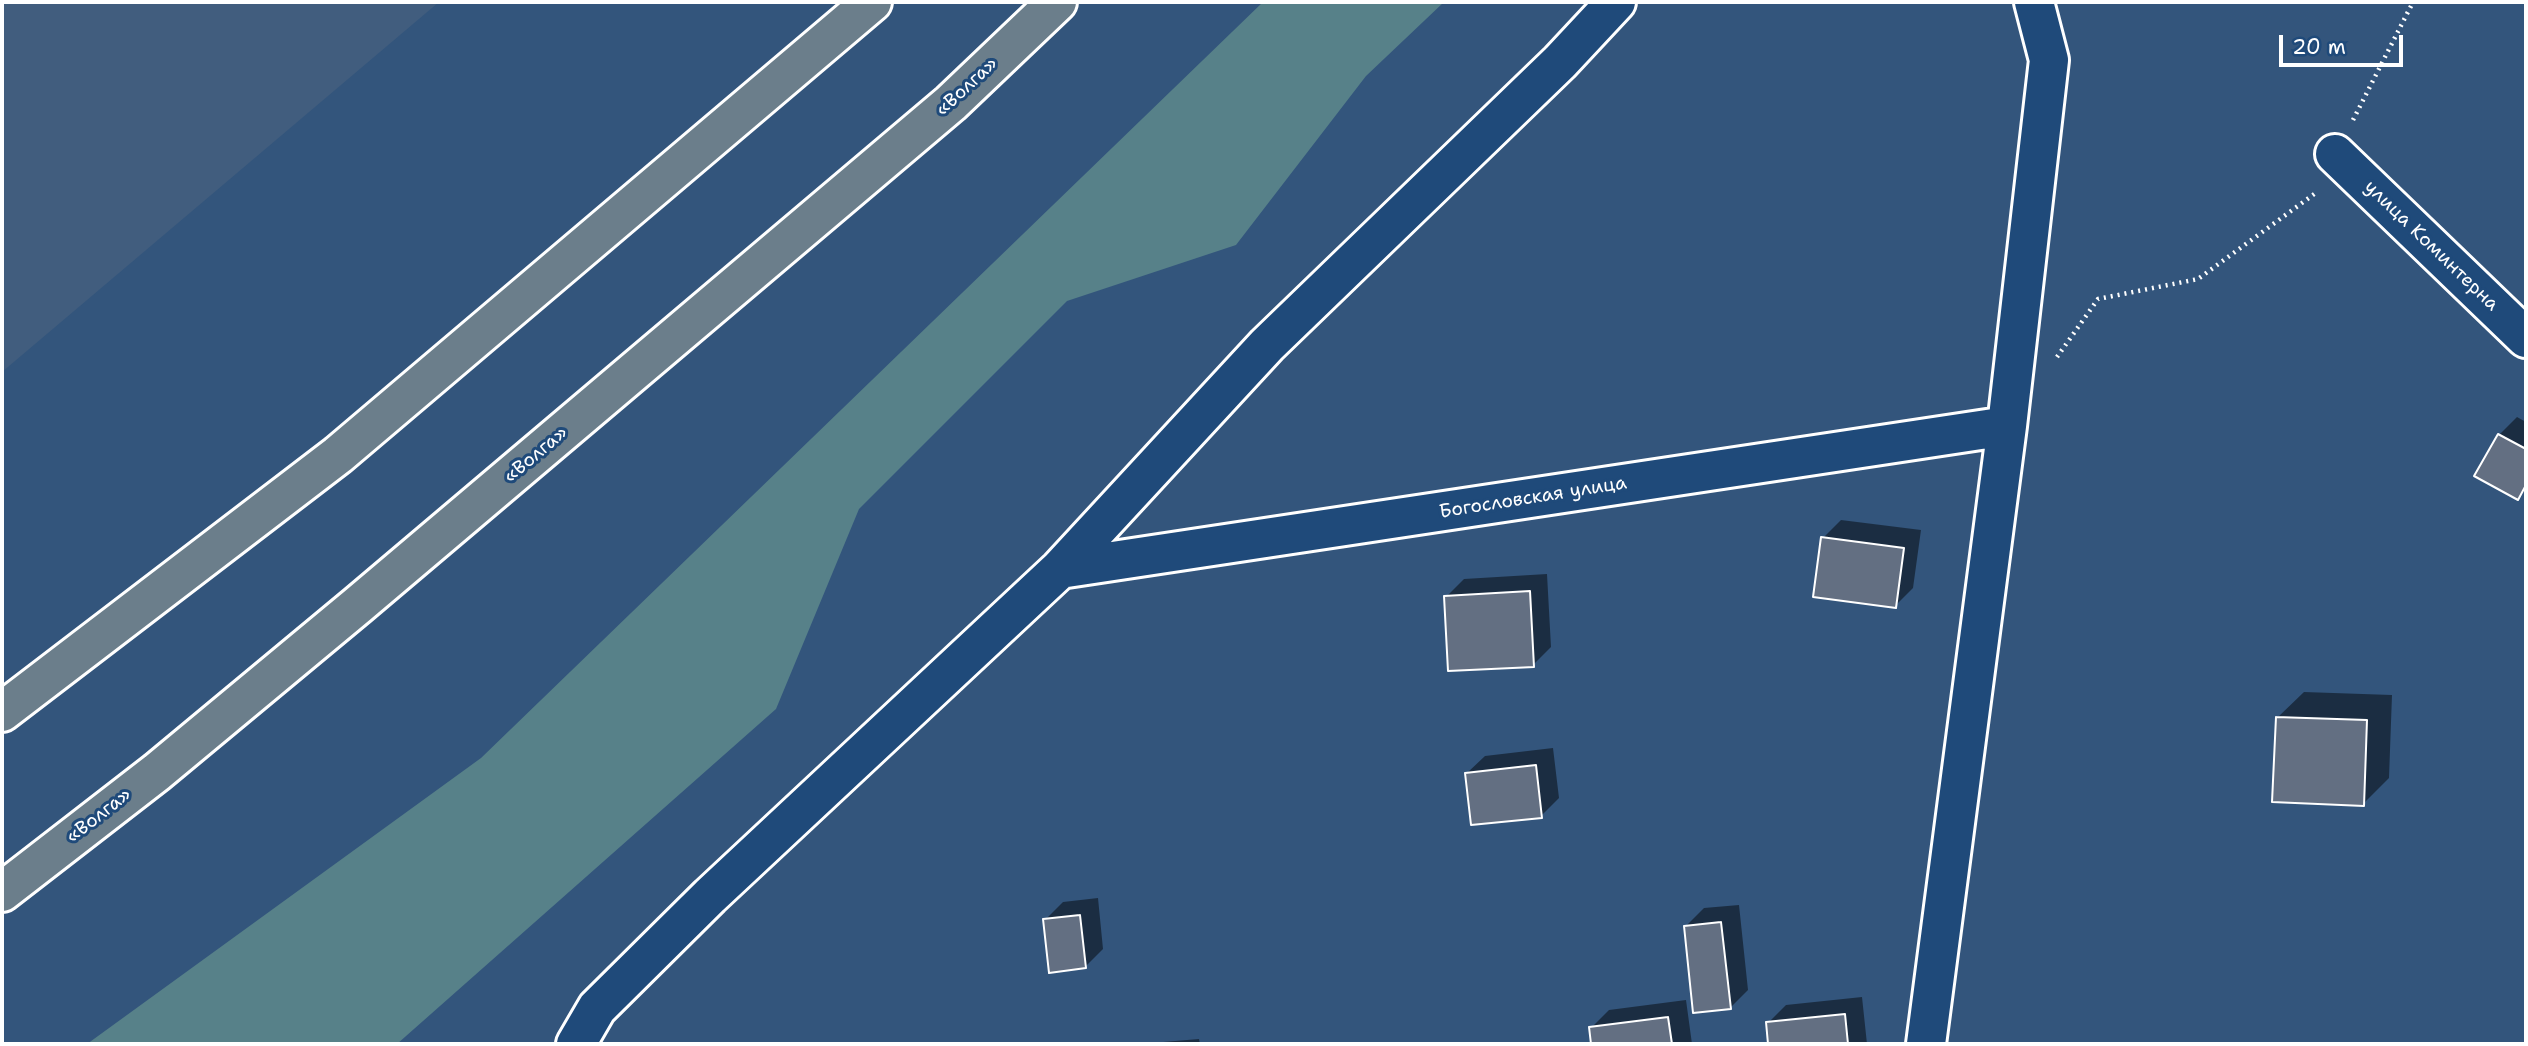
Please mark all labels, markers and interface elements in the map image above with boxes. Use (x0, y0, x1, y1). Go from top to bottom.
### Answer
scale bar (2283, 21, 2407, 65)
text: 20 m (2292, 33, 2346, 61)
street label: «Волга» (931, 53, 1003, 121)
street label: улица Коминтерна (2359, 176, 2503, 316)
street label: «Волга» (500, 422, 572, 488)
street label: Богословская улица (1438, 472, 1628, 524)
street label: «Волга» (62, 784, 136, 848)

